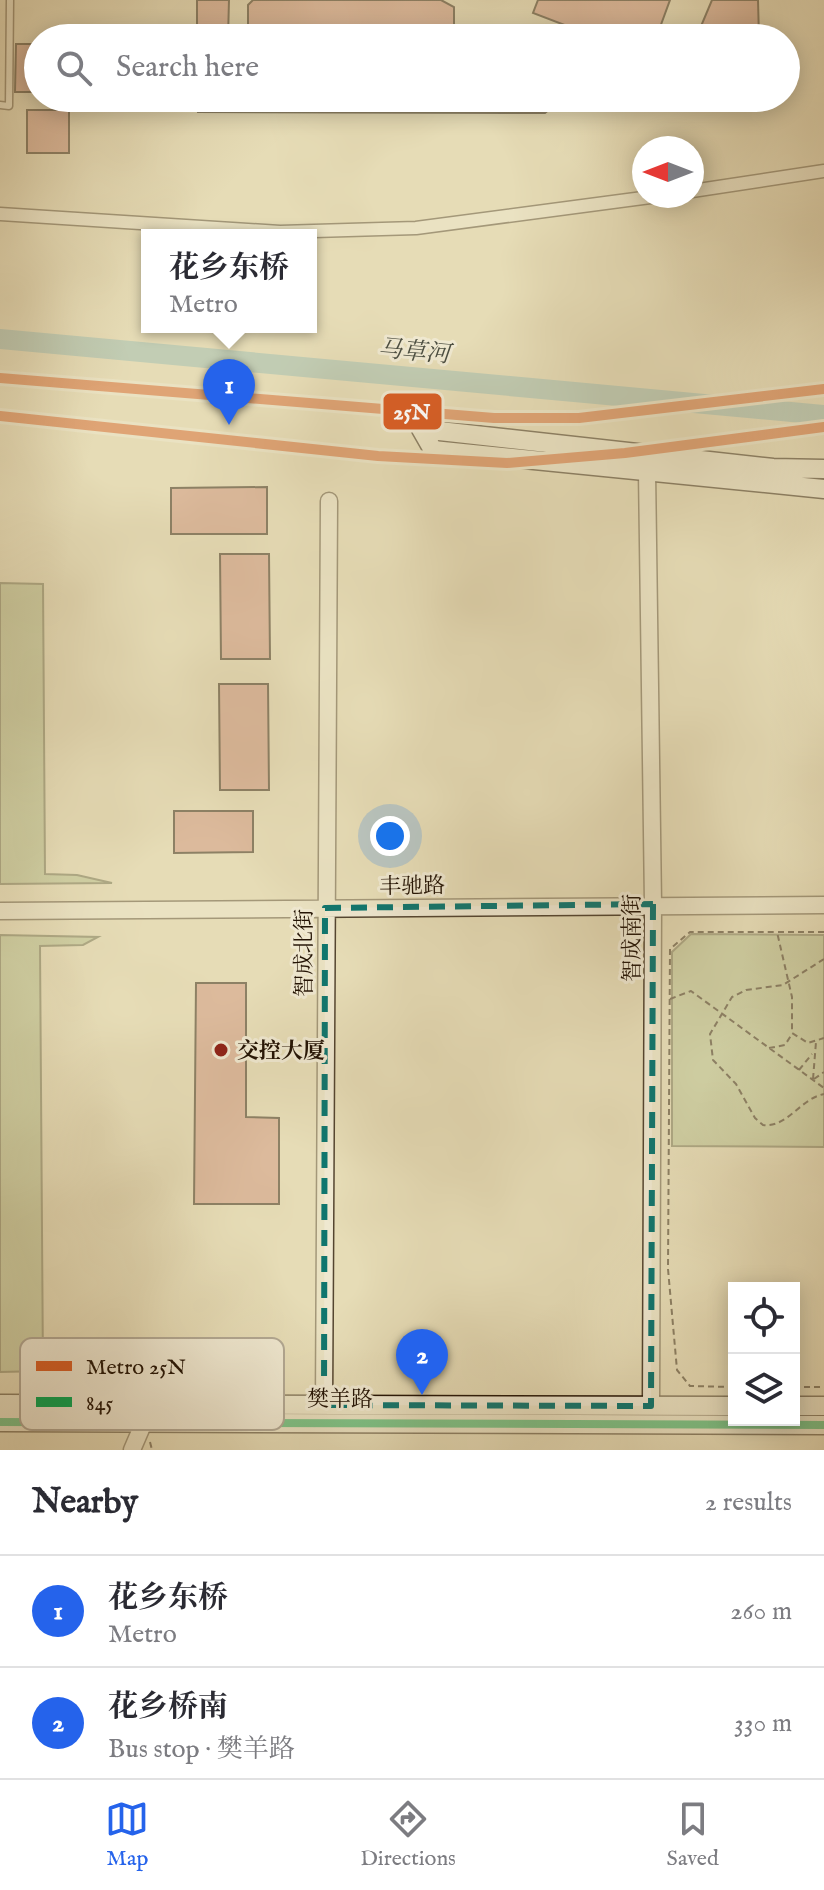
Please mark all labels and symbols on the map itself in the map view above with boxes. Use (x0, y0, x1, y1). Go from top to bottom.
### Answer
north arrow (632, 136, 704, 208)
water label: 马草河 (377, 334, 455, 371)
pin: 1 (203, 359, 255, 425)
line badge: 25N (382, 392, 443, 431)
text: 25N (393, 399, 431, 427)
your location (370, 816, 410, 856)
street label: 丰驰路 (379, 872, 445, 902)
street label: 智成南街 (619, 894, 647, 982)
street label: 智成北街 (291, 909, 319, 997)
place label: 交控大厦 (237, 1038, 325, 1066)
marker: 交控大厦 (212, 1041, 230, 1059)
pin: 2 (396, 1329, 448, 1395)
legend (20, 1338, 284, 1430)
text: Metro 25N (86, 1354, 186, 1382)
street label: 樊羊路 (307, 1386, 373, 1414)
text: 845 (86, 1390, 113, 1418)

